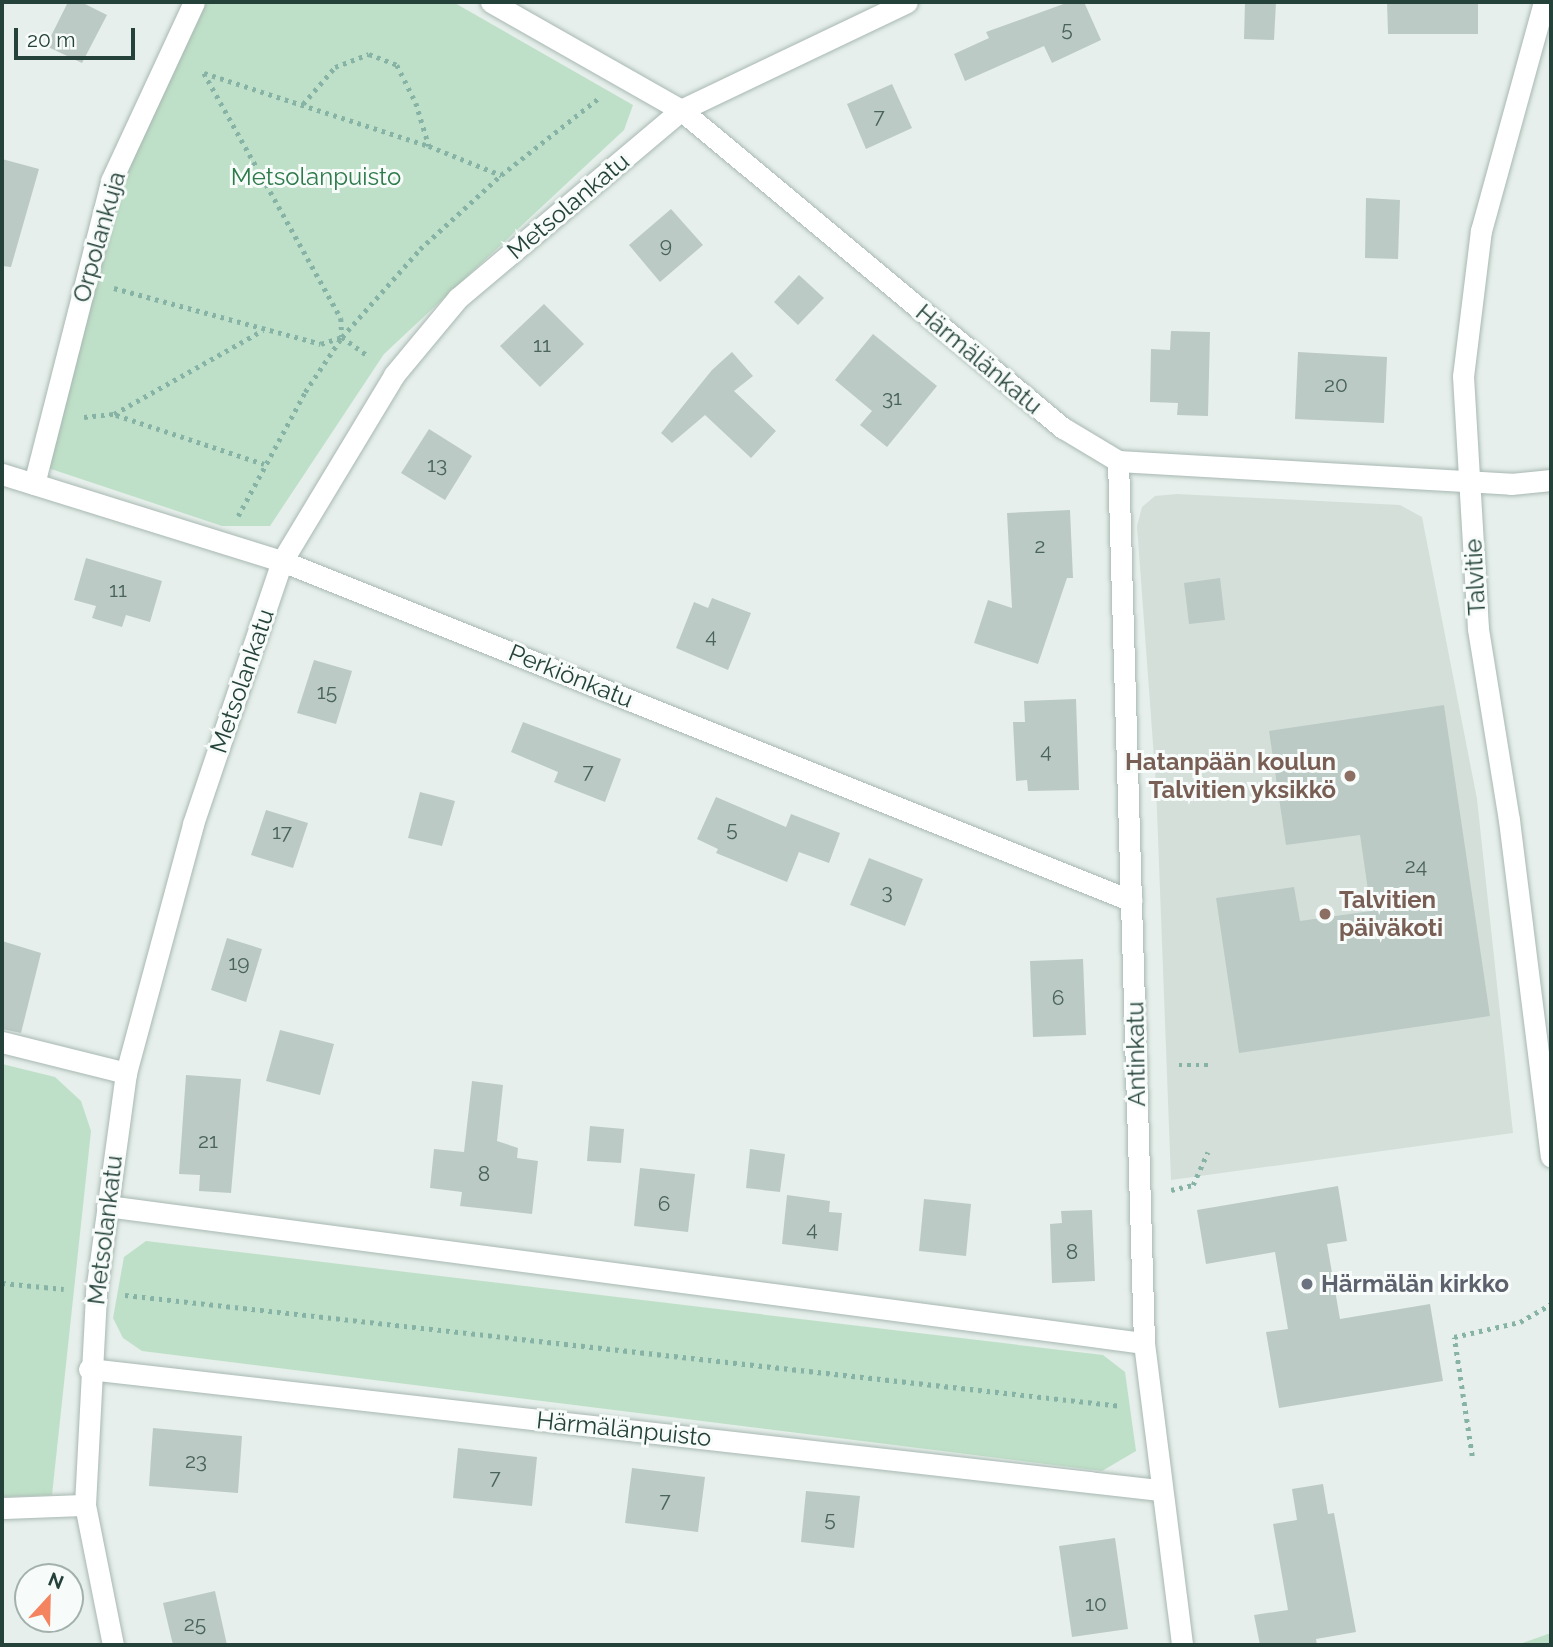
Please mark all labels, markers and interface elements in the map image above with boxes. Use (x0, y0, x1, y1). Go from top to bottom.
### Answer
scale bar (18, 14, 138, 58)
house number: 5 (1061, 16, 1073, 42)
text: 20 m (27, 27, 75, 52)
house number: 7 (873, 103, 885, 129)
street label: Metsolankatu (501, 147, 635, 265)
park label: Metsolanpuisto (231, 163, 401, 191)
street label: Orpolankuja (67, 168, 131, 306)
house number: 9 (660, 232, 672, 258)
street label: Härmälänkatu (910, 298, 1048, 420)
house number: 11 (533, 332, 551, 358)
house number: 20 (1324, 372, 1348, 398)
house number: 31 (882, 385, 902, 411)
house number: 13 (427, 452, 447, 478)
house number: 2 (1035, 533, 1045, 559)
street label: Talvitie (1459, 538, 1491, 616)
house number: 11 (109, 577, 127, 603)
street label: Metsolankatu (204, 605, 280, 757)
house number: 4 (705, 623, 717, 649)
street label: Perkiönkatu (505, 638, 637, 714)
house number: 15 (317, 679, 337, 705)
house number: 4 (1040, 738, 1052, 764)
place label: Hatanpään koulun Talvitien yksikkö (1125, 748, 1336, 804)
house number: 7 (582, 758, 594, 784)
marker: Hatanpään koulun Talvitien yksikkö (1342, 768, 1358, 784)
house number: 5 (726, 816, 738, 842)
house number: 17 (272, 819, 292, 845)
house number: 24 (1405, 853, 1427, 879)
house number: 3 (881, 879, 893, 905)
place label: Talvitien päiväkoti (1339, 886, 1443, 942)
marker: Talvitien päiväkoti (1317, 906, 1333, 922)
house number: 19 (228, 950, 250, 976)
house number: 6 (1052, 985, 1064, 1011)
street label: Antinkatu (1121, 1001, 1151, 1107)
house number: 21 (198, 1128, 218, 1154)
street label: Metsolankatu (82, 1154, 128, 1306)
house number: 8 (478, 1161, 490, 1187)
house number: 6 (658, 1191, 670, 1217)
house number: 4 (806, 1216, 818, 1242)
house number: 8 (1066, 1239, 1078, 1265)
place label: Härmälän kirkko (1321, 1270, 1509, 1298)
marker: Härmälän kirkko (1299, 1276, 1315, 1292)
street label: Härmälänpuisto (535, 1405, 713, 1453)
house number: 23 (185, 1448, 207, 1474)
house number: 7 (489, 1464, 501, 1490)
house number: 7 (659, 1487, 671, 1513)
house number: 5 (824, 1506, 836, 1532)
north arrow (14, 1563, 84, 1633)
text: N (45, 1567, 67, 1593)
house number: 10 (1085, 1591, 1107, 1617)
house number: 25 (184, 1611, 206, 1637)

